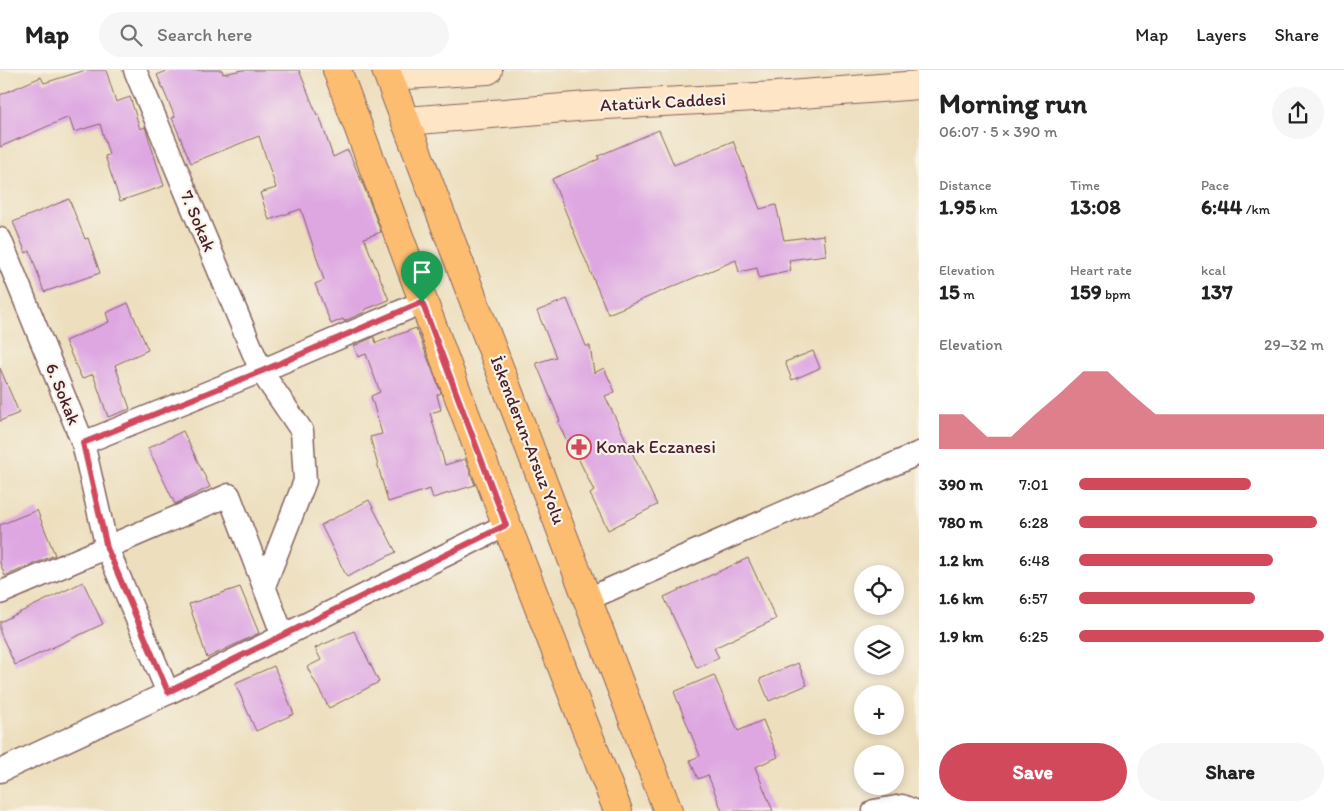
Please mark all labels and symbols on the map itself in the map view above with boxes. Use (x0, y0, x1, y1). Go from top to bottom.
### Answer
street label: Atatürk Caddesi (599, 88, 727, 116)
street label: 7. Sokak (175, 187, 221, 255)
pin (401, 251, 443, 302)
street label: İskenderun-Arsuz Yolu (486, 353, 570, 527)
street label: 6. Sokak (41, 360, 85, 428)
pharmacy icon: Konak Eczanesi (566, 434, 592, 460)
place label: Konak Eczanesi (596, 436, 716, 458)

